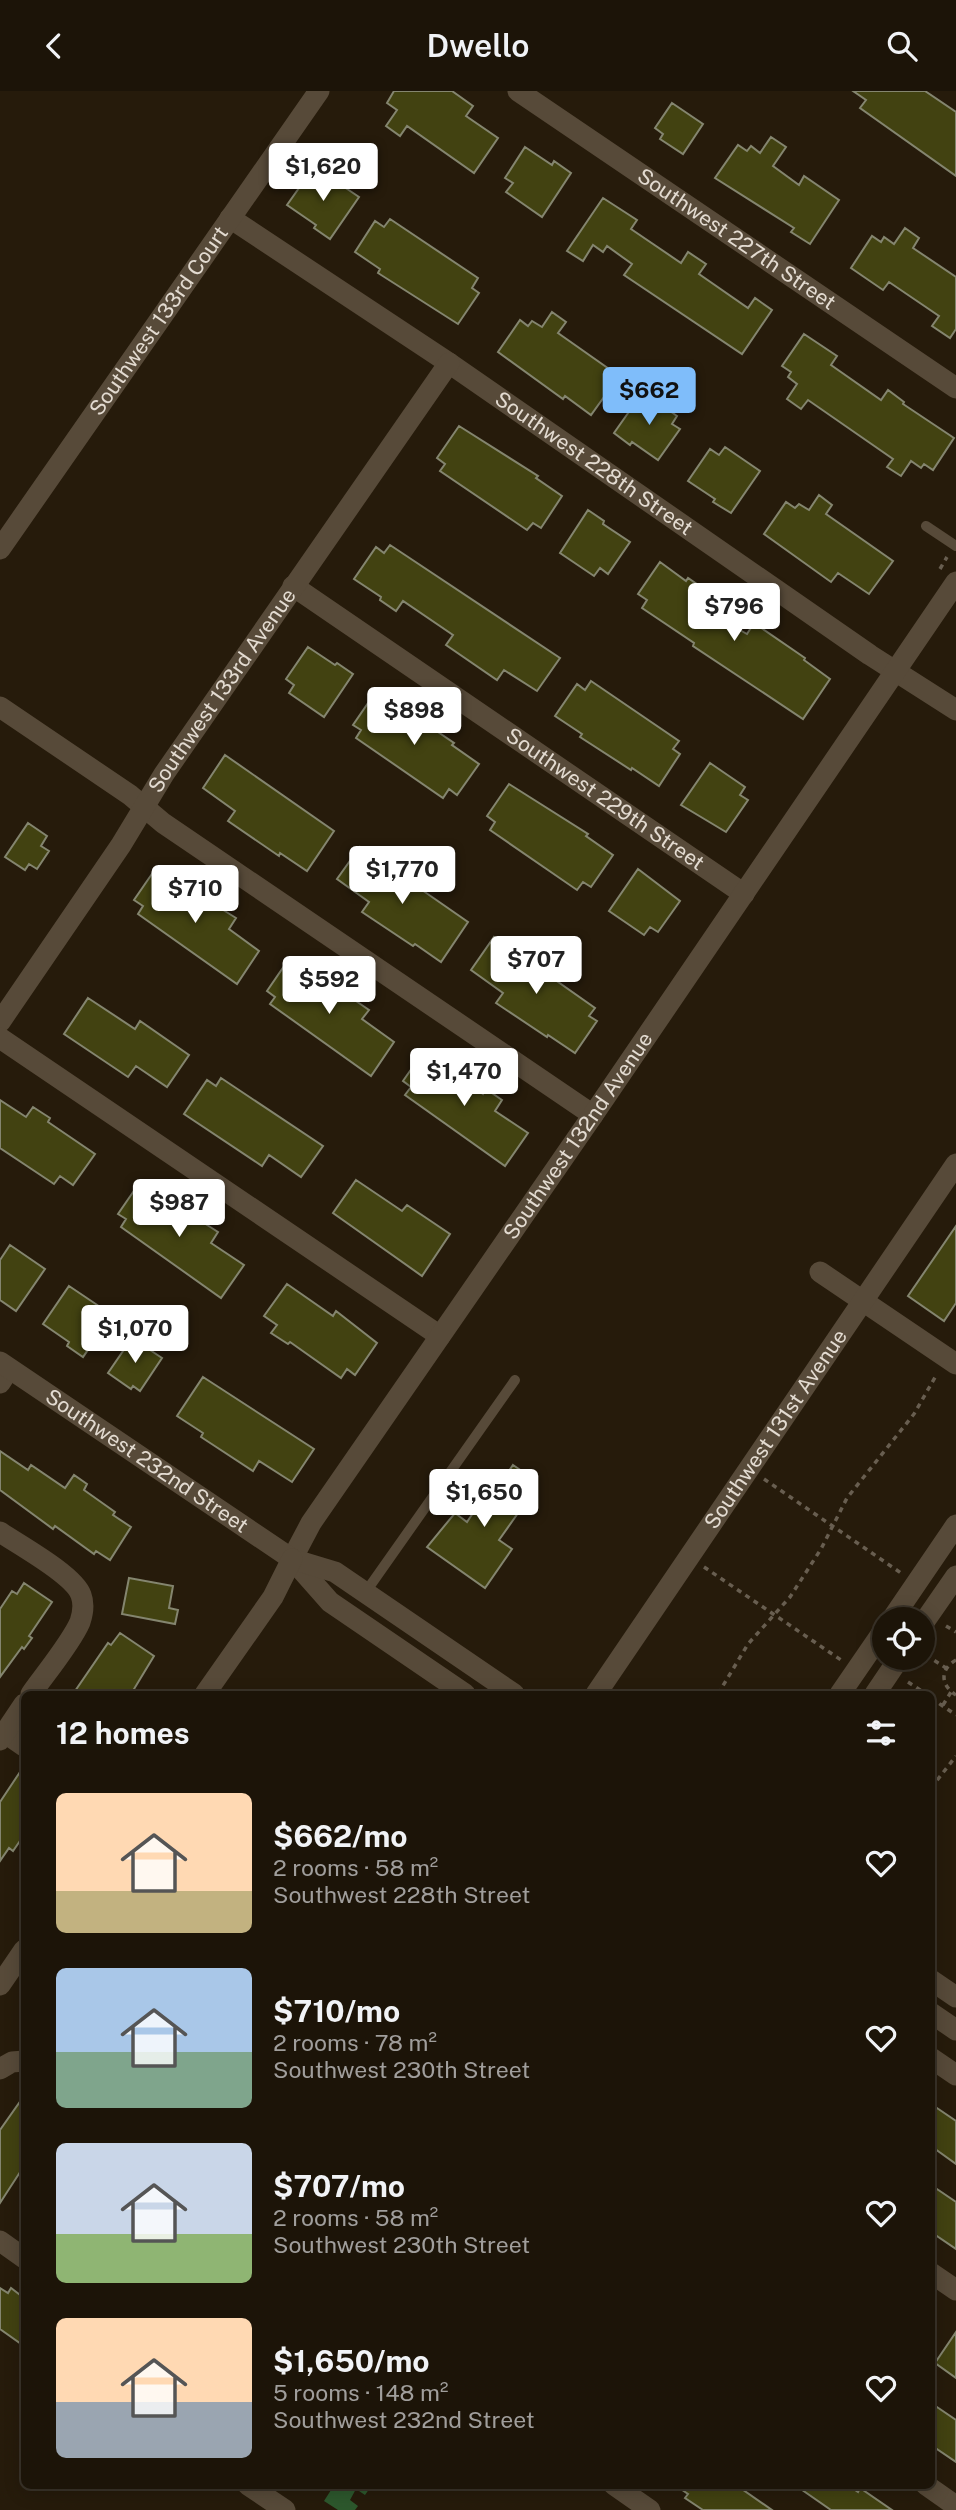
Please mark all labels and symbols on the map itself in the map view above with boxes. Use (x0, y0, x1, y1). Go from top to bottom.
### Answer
pin: $1,620 (266, 143, 380, 203)
street label: Southwest 227th Street (633, 163, 841, 315)
street label: Southwest 133rd Court (84, 221, 233, 420)
pin: $662 (608, 367, 690, 427)
street label: Southwest 228th Street (490, 386, 698, 540)
street label: Southwest 133rd Avenue (143, 583, 301, 797)
pin: $796 (693, 583, 775, 643)
pin: $898 (373, 687, 455, 747)
street label: Southwest 229th Street (501, 722, 709, 875)
pin: $1,770 (345, 847, 459, 906)
pin: $710 (154, 865, 236, 925)
pin: $707 (495, 937, 577, 996)
pin: $592 (288, 957, 370, 1016)
street label: Southwest 132nd Avenue (498, 1027, 658, 1244)
pin: $1,470 (407, 1049, 521, 1108)
pin: $987 (138, 1179, 220, 1239)
pin: $1,070 (78, 1305, 192, 1365)
street label: Southwest 131st Avenue (699, 1324, 852, 1534)
street label: Southwest 232nd Street (41, 1383, 253, 1538)
pin: $1,650 (427, 1469, 541, 1529)

